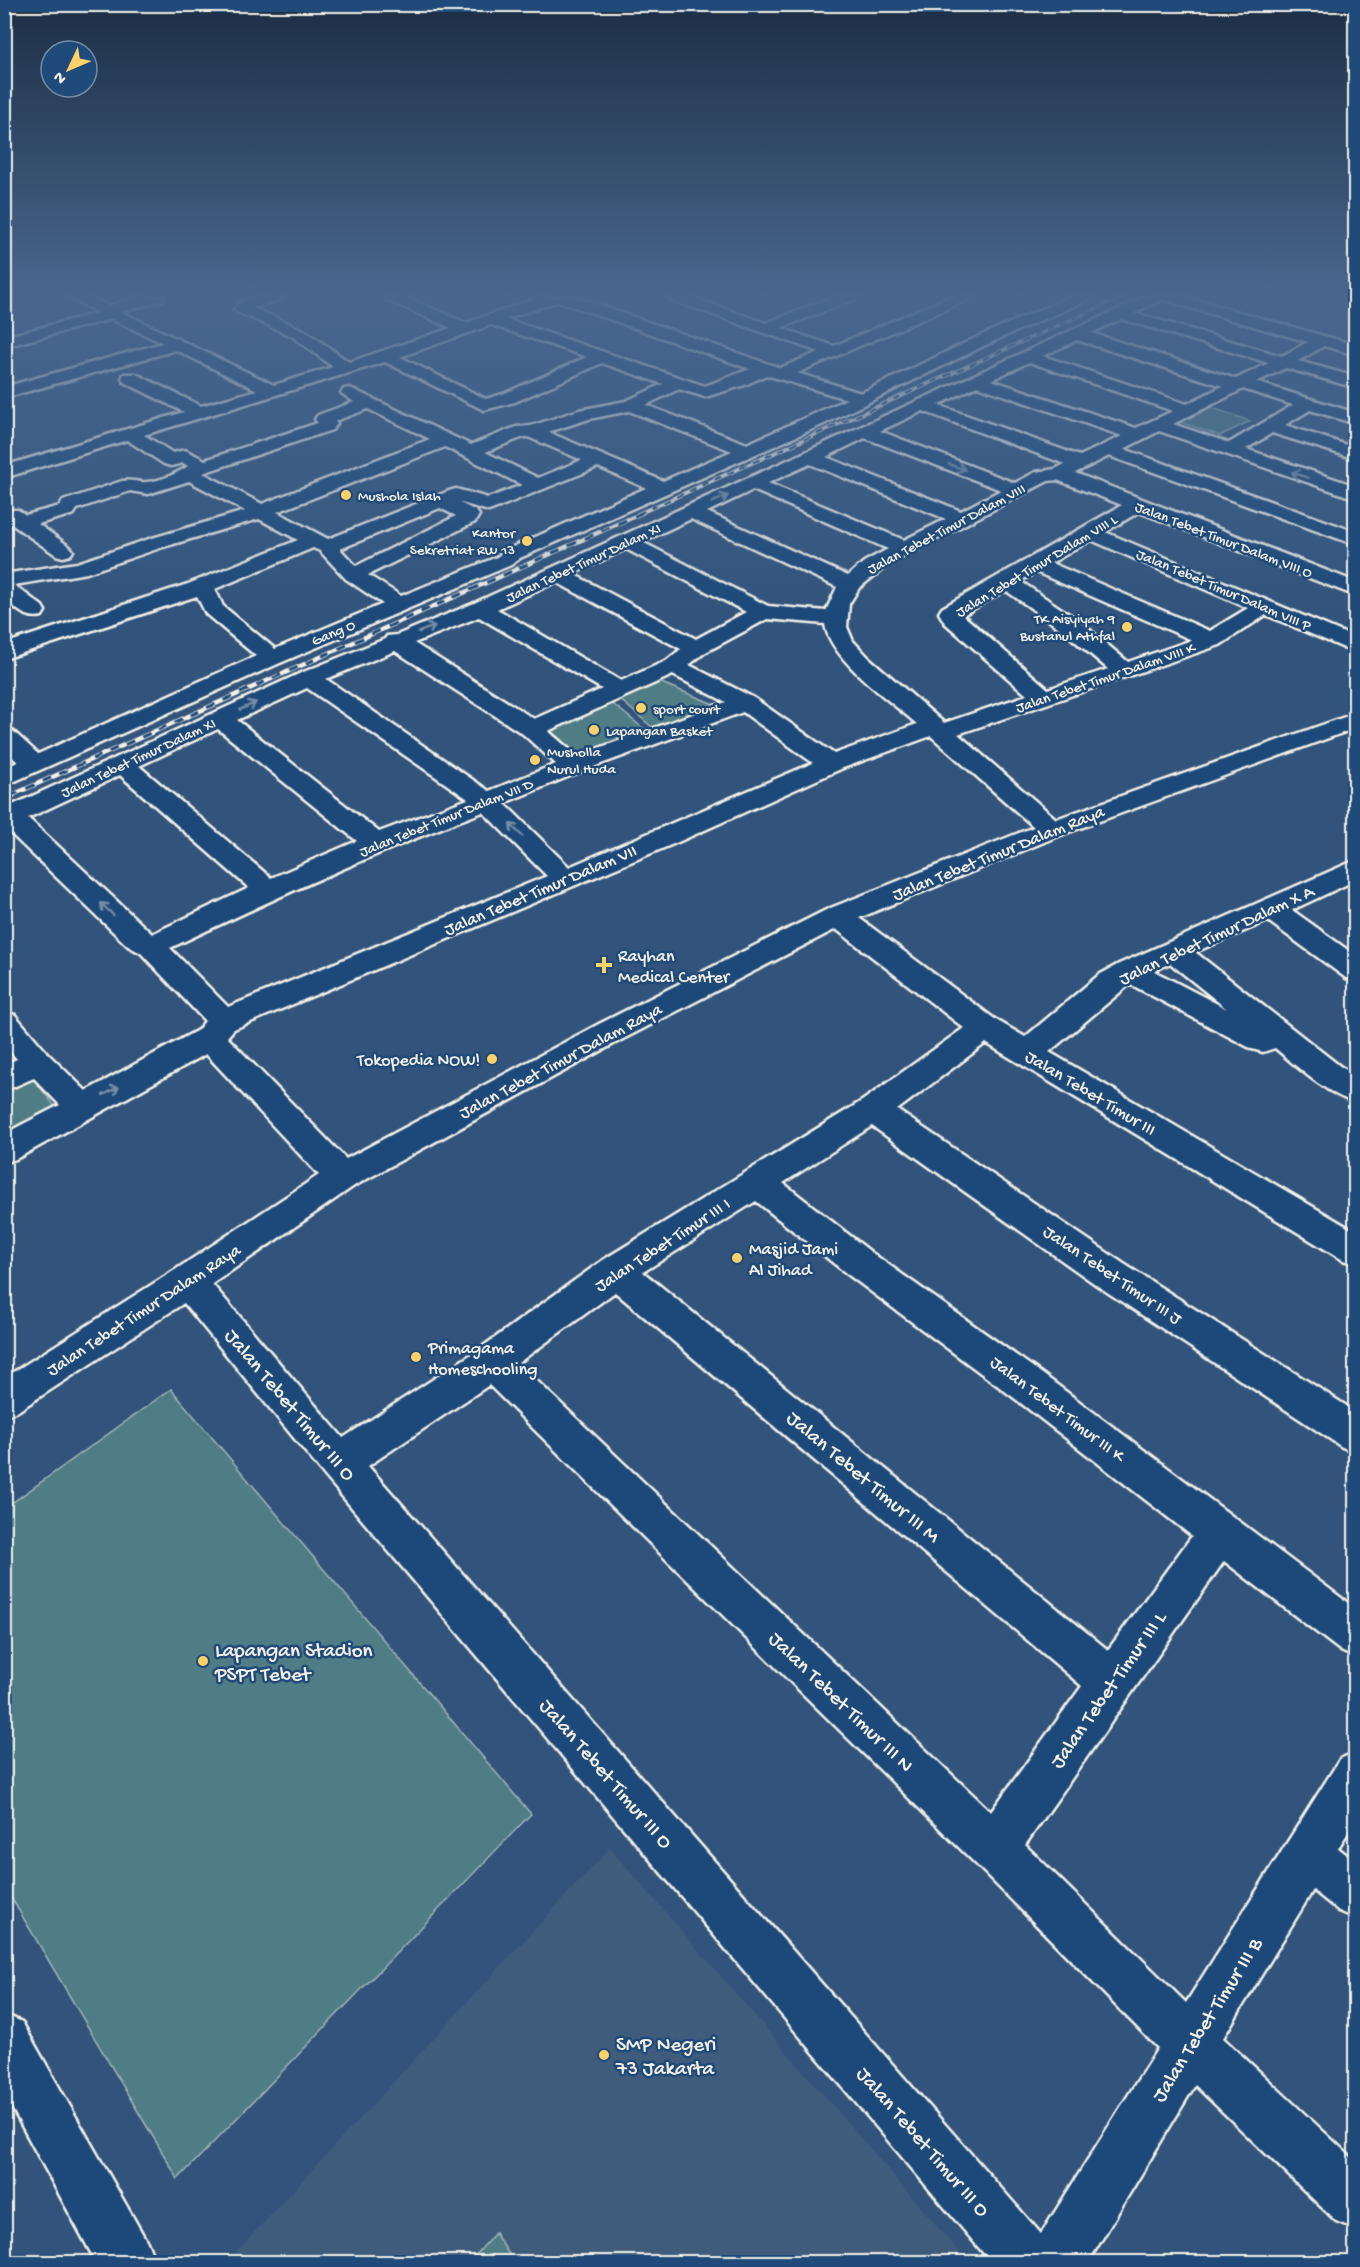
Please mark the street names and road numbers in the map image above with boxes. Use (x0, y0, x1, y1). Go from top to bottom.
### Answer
street label: Jalan Tebet Timur Dalam VIII (865, 480, 1029, 579)
street label: Jalan Tebet Timur Dalam VIII O (1132, 499, 1315, 583)
street label: Jalan Tebet Timur Dalam VIII L (953, 511, 1121, 622)
street label: Jalan Tebet Timur Dalam XI (504, 520, 664, 608)
street label: Jalan Tebet Timur Dalam VIII P (1133, 546, 1314, 636)
street label: Gang O (309, 617, 358, 651)
street label: Jalan Tebet Timur Dalam VIII K (1014, 639, 1199, 718)
street label: Jalan Tebet Timur Dalam XI (59, 715, 219, 803)
street label: Jalan Tebet Timur Dalam VII D (357, 776, 536, 862)
street label: Jalan Tebet Timur Dalam Raya (890, 802, 1109, 906)
street label: Jalan Tebet Timur Dalam VII (442, 841, 640, 941)
street label: Jalan Tebet Timur Dalam X A (1116, 881, 1319, 991)
street label: Jalan Tebet Timur Dalam Raya (456, 999, 667, 1125)
street label: Jalan Tebet Timur III (1021, 1047, 1159, 1141)
street label: Jalan Tebet Timur III I (592, 1194, 735, 1298)
street label: Jalan Tebet Timur III J (1038, 1222, 1186, 1331)
street label: Jalan Tebet Timur Dalam Raya (44, 1240, 246, 1382)
street label: Jalan Tebet Timur III O (217, 1325, 359, 1488)
street label: Jalan Tebet Timur III K (985, 1353, 1129, 1469)
street label: Jalan Tebet Timur III M (780, 1407, 944, 1551)
street label: Jalan Tebet Timur III L (1046, 1607, 1174, 1774)
street label: Jalan Tebet Timur III N (762, 1628, 917, 1779)
street label: Jalan Tebet Timur III O (532, 1695, 677, 1856)
street label: Jalan Tebet Timur III B (1148, 1933, 1270, 2108)
street label: Jalan Tebet Timur III O (849, 2063, 994, 2224)

